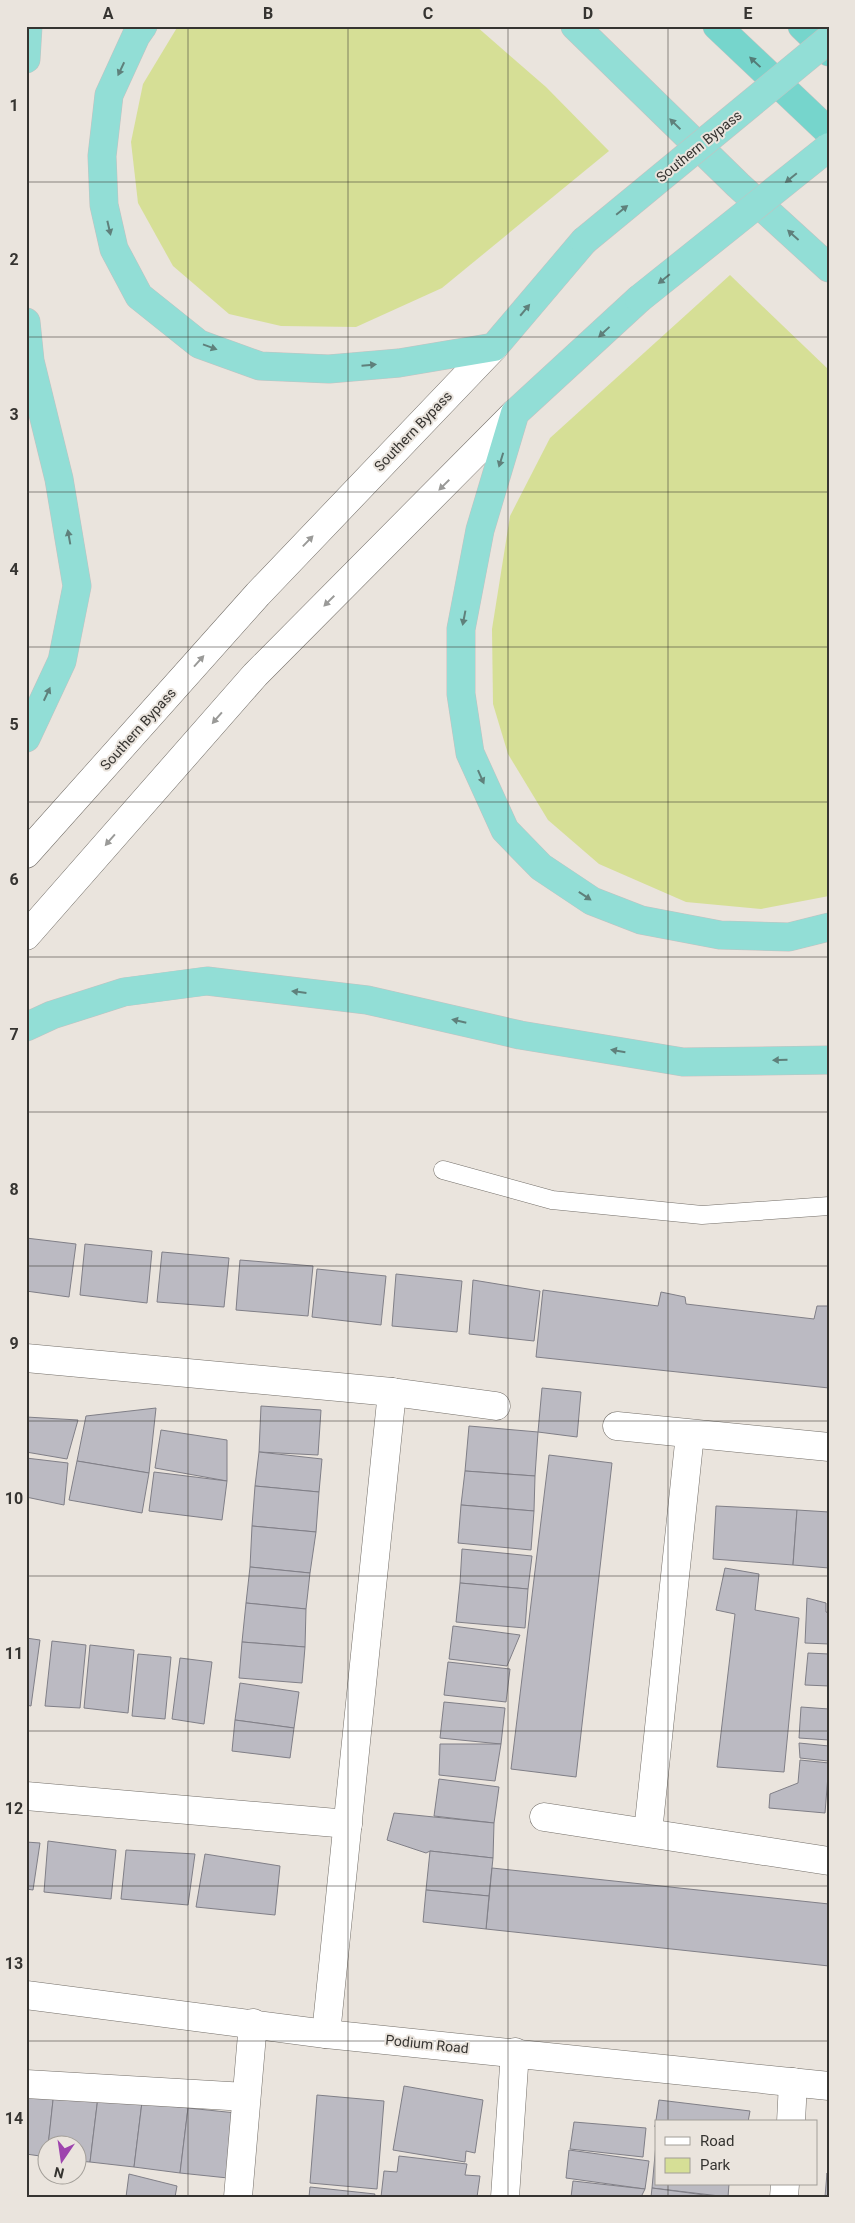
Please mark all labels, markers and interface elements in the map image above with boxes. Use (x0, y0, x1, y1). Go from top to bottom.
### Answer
text: A (103, 4, 114, 23)
text: B (263, 4, 273, 23)
text: C (423, 4, 433, 23)
text: D (583, 4, 593, 23)
text: E (744, 4, 753, 23)
one-way arrow (749, 56, 761, 68)
one-way arrow (116, 62, 125, 77)
text: 1 (9, 96, 19, 115)
street label: Southern Bypass (653, 107, 745, 185)
one-way arrow (669, 118, 681, 130)
one-way arrow (785, 172, 798, 183)
one-way arrow (615, 204, 628, 215)
one-way arrow (105, 221, 113, 236)
one-way arrow (787, 229, 799, 241)
text: 2 (9, 250, 19, 269)
one-way arrow (658, 274, 671, 285)
one-way arrow (520, 304, 531, 317)
one-way arrow (598, 326, 610, 338)
one-way arrow (203, 343, 218, 351)
one-way arrow (361, 361, 377, 369)
street label: Southern Bypass (371, 388, 455, 474)
text: 3 (9, 405, 19, 424)
one-way arrow (497, 453, 505, 468)
one-way arrow (438, 479, 450, 491)
one-way arrow (64, 529, 72, 545)
one-way arrow (302, 536, 314, 548)
text: 4 (9, 560, 19, 579)
one-way arrow (324, 594, 336, 606)
one-way arrow (459, 610, 467, 626)
one-way arrow (193, 655, 204, 668)
street label: Southern Bypass (97, 685, 179, 773)
one-way arrow (43, 687, 51, 701)
one-way arrow (212, 712, 223, 725)
text: 5 (9, 715, 19, 734)
one-way arrow (478, 770, 486, 784)
one-way arrow (104, 834, 116, 846)
text: 6 (9, 870, 19, 889)
one-way arrow (578, 891, 592, 901)
one-way arrow (291, 988, 307, 996)
one-way arrow (451, 1017, 466, 1025)
text: 7 (9, 1025, 19, 1044)
one-way arrow (610, 1047, 626, 1055)
one-way arrow (772, 1057, 788, 1065)
text: 8 (9, 1180, 19, 1199)
text: 9 (9, 1334, 19, 1353)
text: 10 (5, 1489, 23, 1508)
text: 11 (5, 1644, 23, 1663)
text: 12 (5, 1799, 23, 1818)
text: 13 (5, 1954, 23, 1973)
street label: Podium Road (385, 2032, 469, 2056)
text: 14 (5, 2109, 23, 2128)
legend (655, 2120, 818, 2186)
text: Road (700, 2132, 734, 2150)
north arrow (38, 2136, 88, 2186)
text: Park (700, 2156, 731, 2174)
text: N (52, 2164, 66, 2182)

